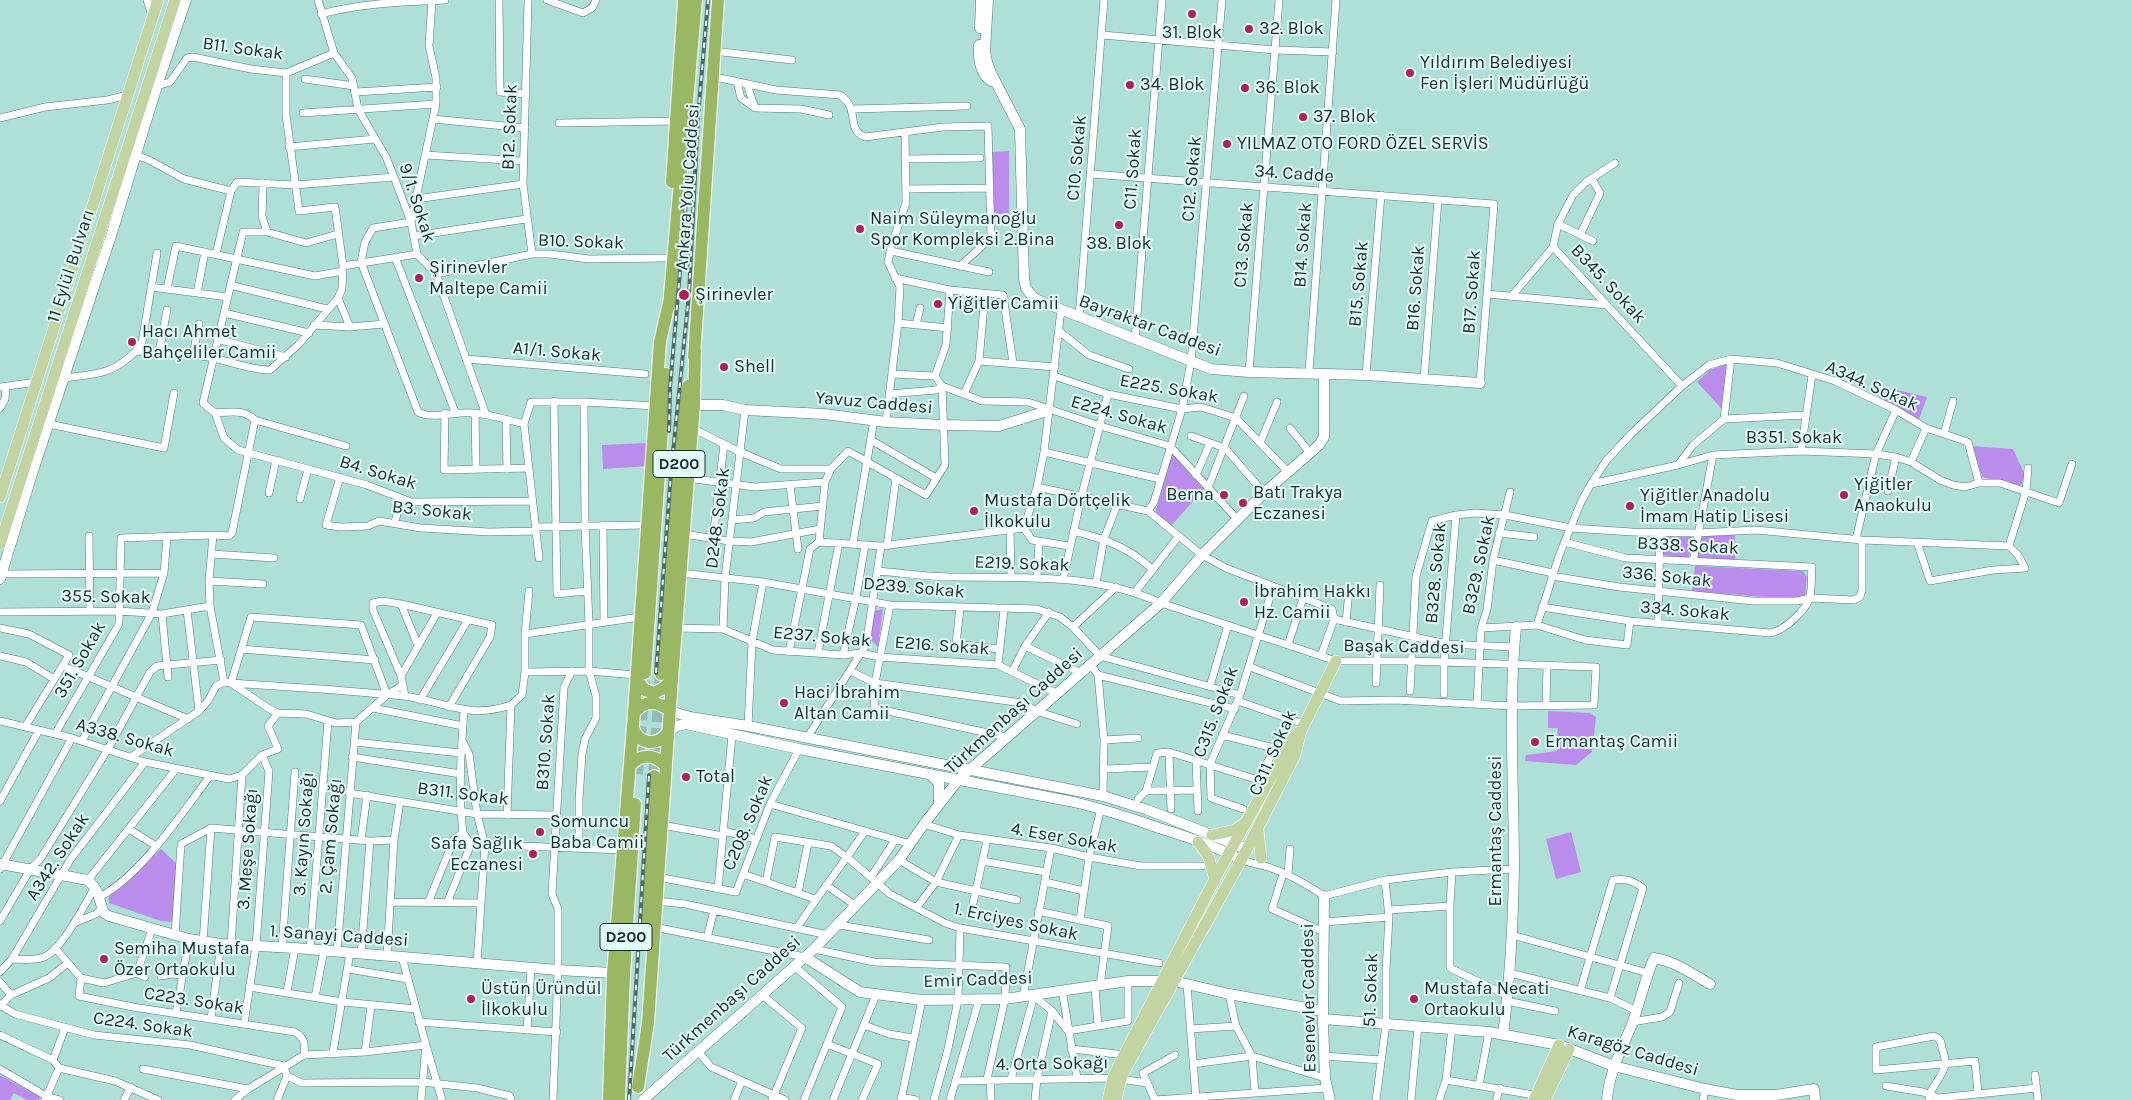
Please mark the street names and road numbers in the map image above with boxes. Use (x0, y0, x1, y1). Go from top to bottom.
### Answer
street label: B11. Sokak (201, 33, 285, 65)
street label: B12. Sokak (498, 84, 522, 170)
street label: Ankara Yolu Caddesi (671, 103, 705, 271)
street label: C10. Sokak (1062, 114, 1092, 202)
street label: C11. Sokak (1119, 128, 1147, 210)
street label: C12. Sokak (1178, 135, 1206, 223)
street label: 9/1. Sokak (394, 160, 440, 246)
street label: 34. Cadde (1254, 160, 1334, 188)
street label: C13. Sokak (1229, 201, 1259, 289)
street label: B14. Sokak (1289, 202, 1317, 288)
street label: 11 Eylül Bulvarı (43, 207, 99, 325)
street label: B10. Sokak (538, 230, 624, 254)
street label: B15. Sokak (1345, 240, 1373, 328)
street label: B345. Sokak (1566, 240, 1650, 328)
street label: B16. Sokak (1402, 244, 1430, 332)
street label: B17. Sokak (1458, 249, 1486, 335)
street label: Bayraktar Caddesi (1076, 290, 1224, 362)
street label: A1/1. Sokak (512, 337, 602, 367)
street label: A344. Sokak (1822, 356, 1922, 416)
street label: E225. Sokak (1118, 370, 1220, 408)
street label: Yavuz Caddesi (814, 387, 934, 419)
street label: E224. Sokak (1068, 391, 1170, 439)
street label: B351. Sokak (1746, 427, 1842, 449)
road number: D200 (653, 450, 705, 478)
street label: B4. Sokak (337, 451, 419, 495)
street label: D248. Sokak (701, 466, 735, 570)
street label: B3. Sokak (391, 496, 473, 526)
street label: B329. Sokak (1458, 513, 1500, 617)
street label: B328. Sokak (1421, 521, 1451, 625)
street label: B338. Sokak (1637, 533, 1739, 559)
street label: E219. Sokak (974, 552, 1070, 576)
street label: 336. Sokak (1621, 562, 1713, 592)
street label: D239. Sokak (862, 573, 966, 603)
street label: 355. Sokak (61, 585, 151, 609)
street label: 334. Sokak (1639, 596, 1731, 626)
street label: 351. Sokak (49, 618, 111, 702)
street label: E237. Sokak (772, 622, 872, 652)
street label: E216. Sokak (894, 632, 990, 660)
street label: Başak Caddesi (1343, 635, 1465, 659)
street label: Türkmenbaşı Caddesi (941, 643, 1087, 779)
street label: C315. Sokak (1189, 663, 1243, 761)
street label: B310. Sokak (532, 693, 560, 791)
street label: C311. Sokak (1244, 707, 1302, 799)
street label: A338. Sokak (73, 714, 177, 762)
street label: Ermantaş Caddesi (1485, 756, 1507, 906)
street label: 3. Kayın Sokağı (289, 771, 319, 897)
street label: C208. Sokak (718, 772, 778, 874)
street label: 2. Çam Sokağı (315, 777, 347, 895)
street label: B311. Sokak (416, 778, 510, 810)
street label: 3. Meşe Sokağı (233, 787, 263, 911)
street label: A342. Sokak (22, 809, 94, 905)
street label: 4. Eser Sokak (1009, 818, 1119, 858)
street label: 1. Erciyes Sokak (952, 898, 1080, 946)
street label: 1. Sanayi Caddesi (269, 920, 409, 952)
street label: Esenevler Caddesi (1297, 923, 1321, 1073)
road number: D200 (600, 924, 652, 950)
street label: Türkmenbaşı Caddesi (659, 931, 805, 1067)
street label: 51. Sokak (1359, 952, 1383, 1028)
street label: Emir Caddesi (923, 967, 1033, 993)
street label: C223. Sokak (142, 982, 246, 1020)
street label: C224. Sokak (92, 1007, 194, 1043)
street label: Karagöz Caddesi (1565, 1021, 1701, 1081)
street label: 4. Orta Sokağı (995, 1052, 1109, 1076)

